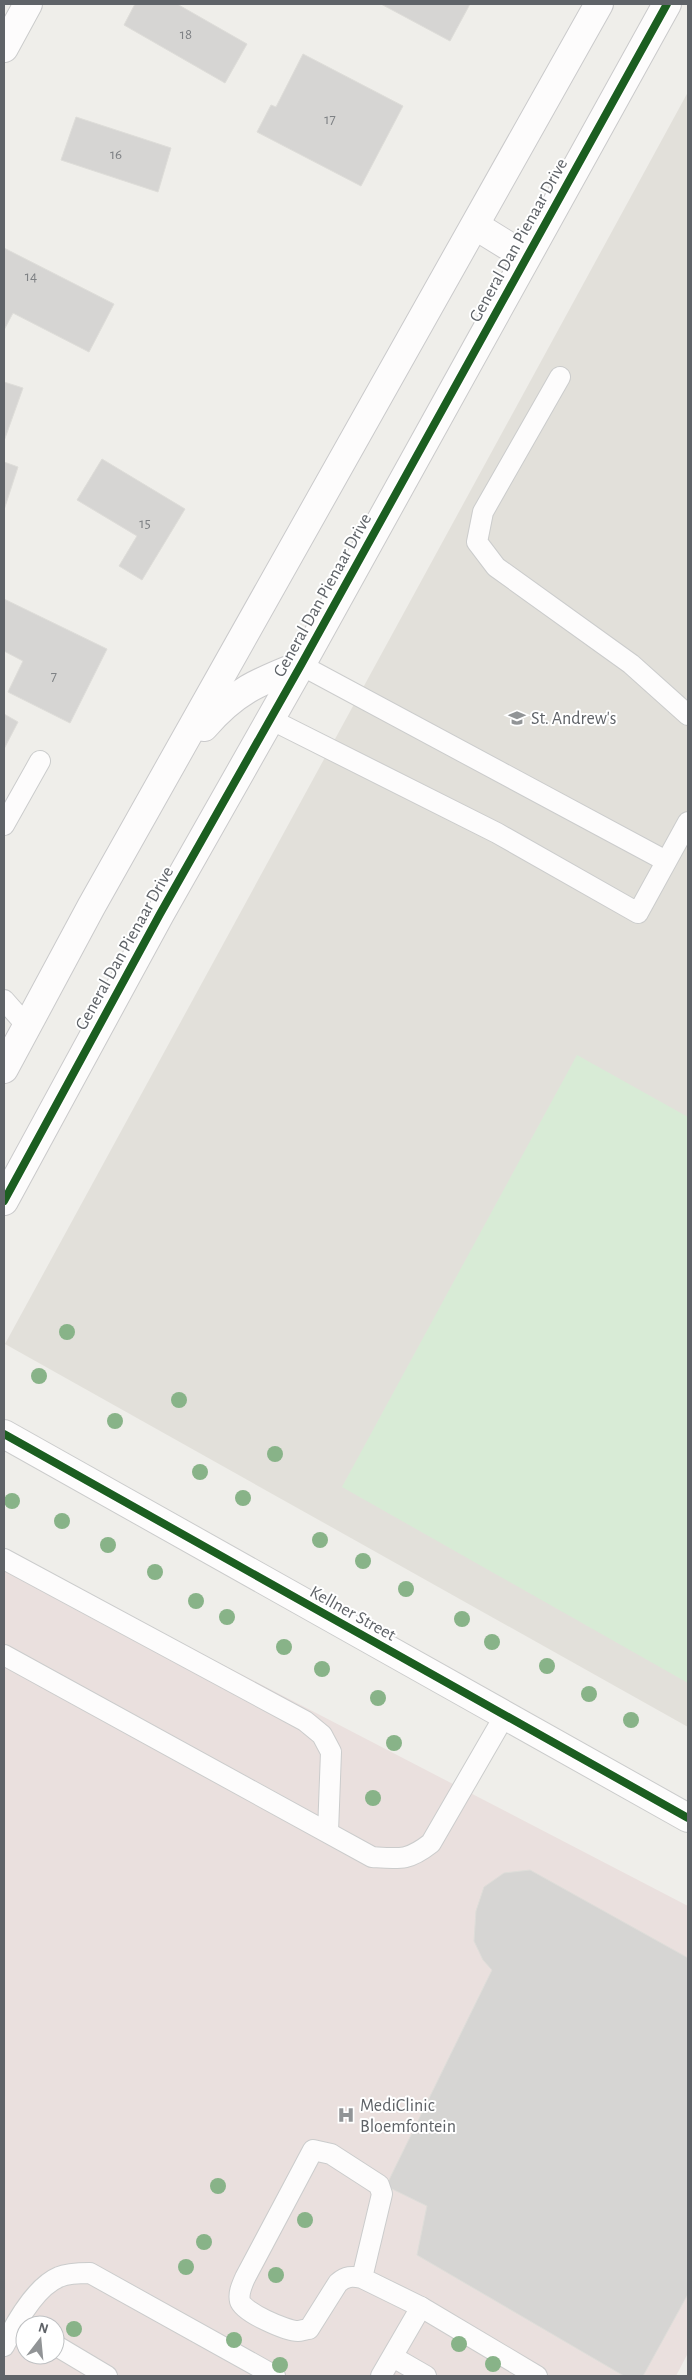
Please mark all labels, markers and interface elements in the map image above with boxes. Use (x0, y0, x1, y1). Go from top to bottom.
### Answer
house number: 18 (180, 27, 192, 42)
house number: 17 (324, 112, 336, 127)
house number: 16 (110, 147, 122, 162)
street label: General Dan Pienaar Drive (466, 156, 571, 325)
house number: 14 (25, 269, 37, 284)
street label: General Dan Pienaar Drive (270, 511, 375, 680)
house number: 15 (139, 516, 151, 531)
house number: 7 (51, 669, 57, 684)
school or university icon: St. Andrew's (507, 708, 527, 728)
place label: St. Andrew's (531, 710, 616, 728)
street label: General Dan Pienaar Drive (72, 864, 177, 1033)
street label: Kellner Street (306, 1583, 399, 1645)
place label: MediClinic Bloemfontein (360, 2097, 456, 2136)
hospital icon: MediClinic Bloemfontein (336, 2105, 356, 2125)
north arrow (15, 2315, 65, 2365)
text: N (37, 2320, 50, 2337)

